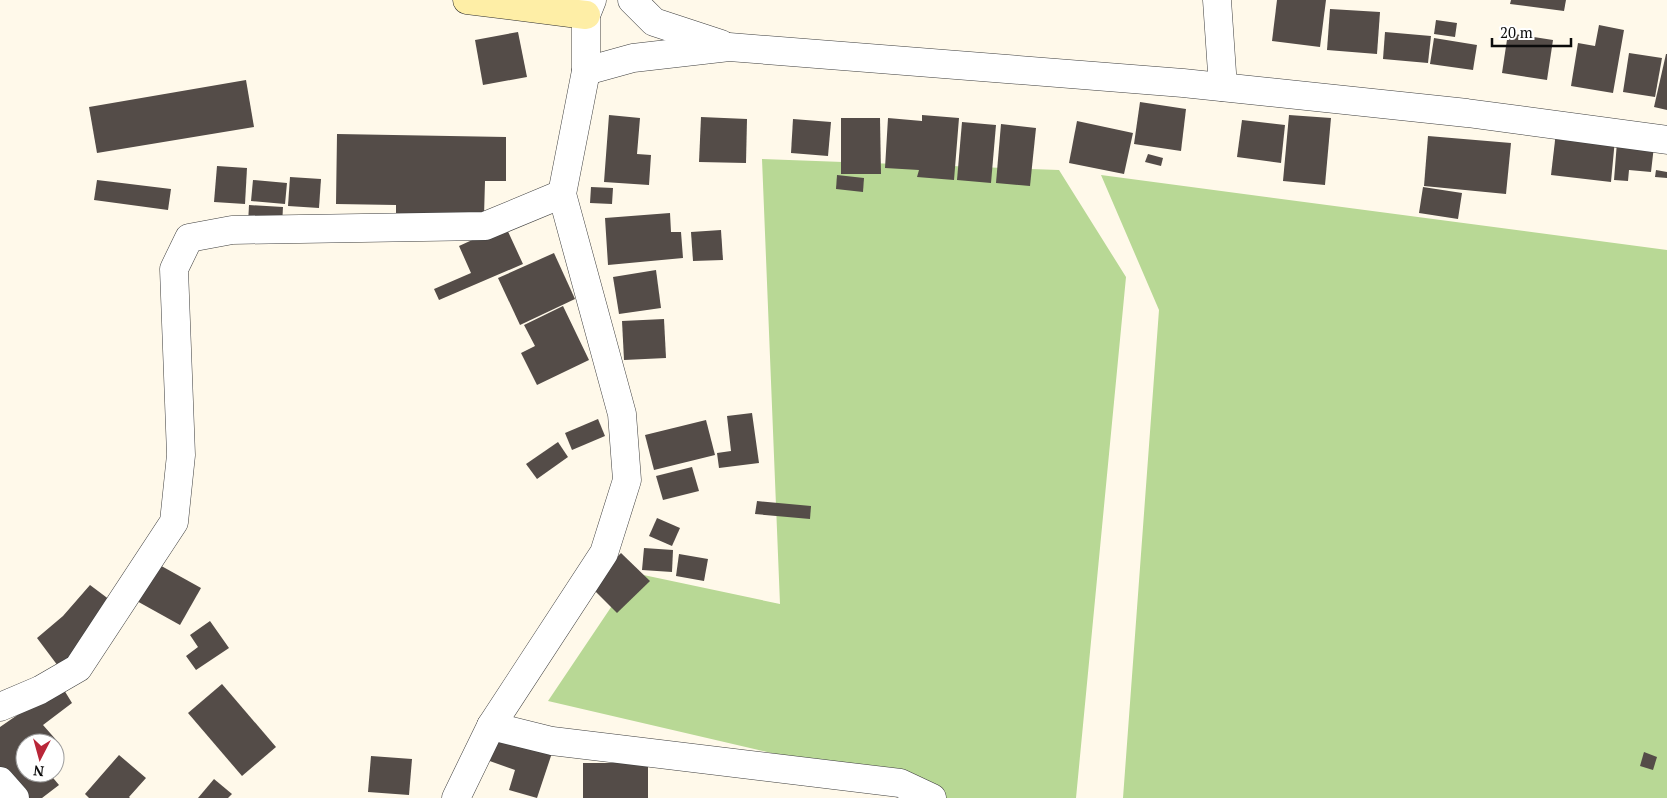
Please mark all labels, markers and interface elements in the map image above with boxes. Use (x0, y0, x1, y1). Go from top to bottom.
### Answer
scale bar (1492, 15, 1571, 47)
text: 20 m (1500, 22, 1533, 42)
north arrow (15, 733, 65, 783)
text: N (32, 761, 45, 781)

